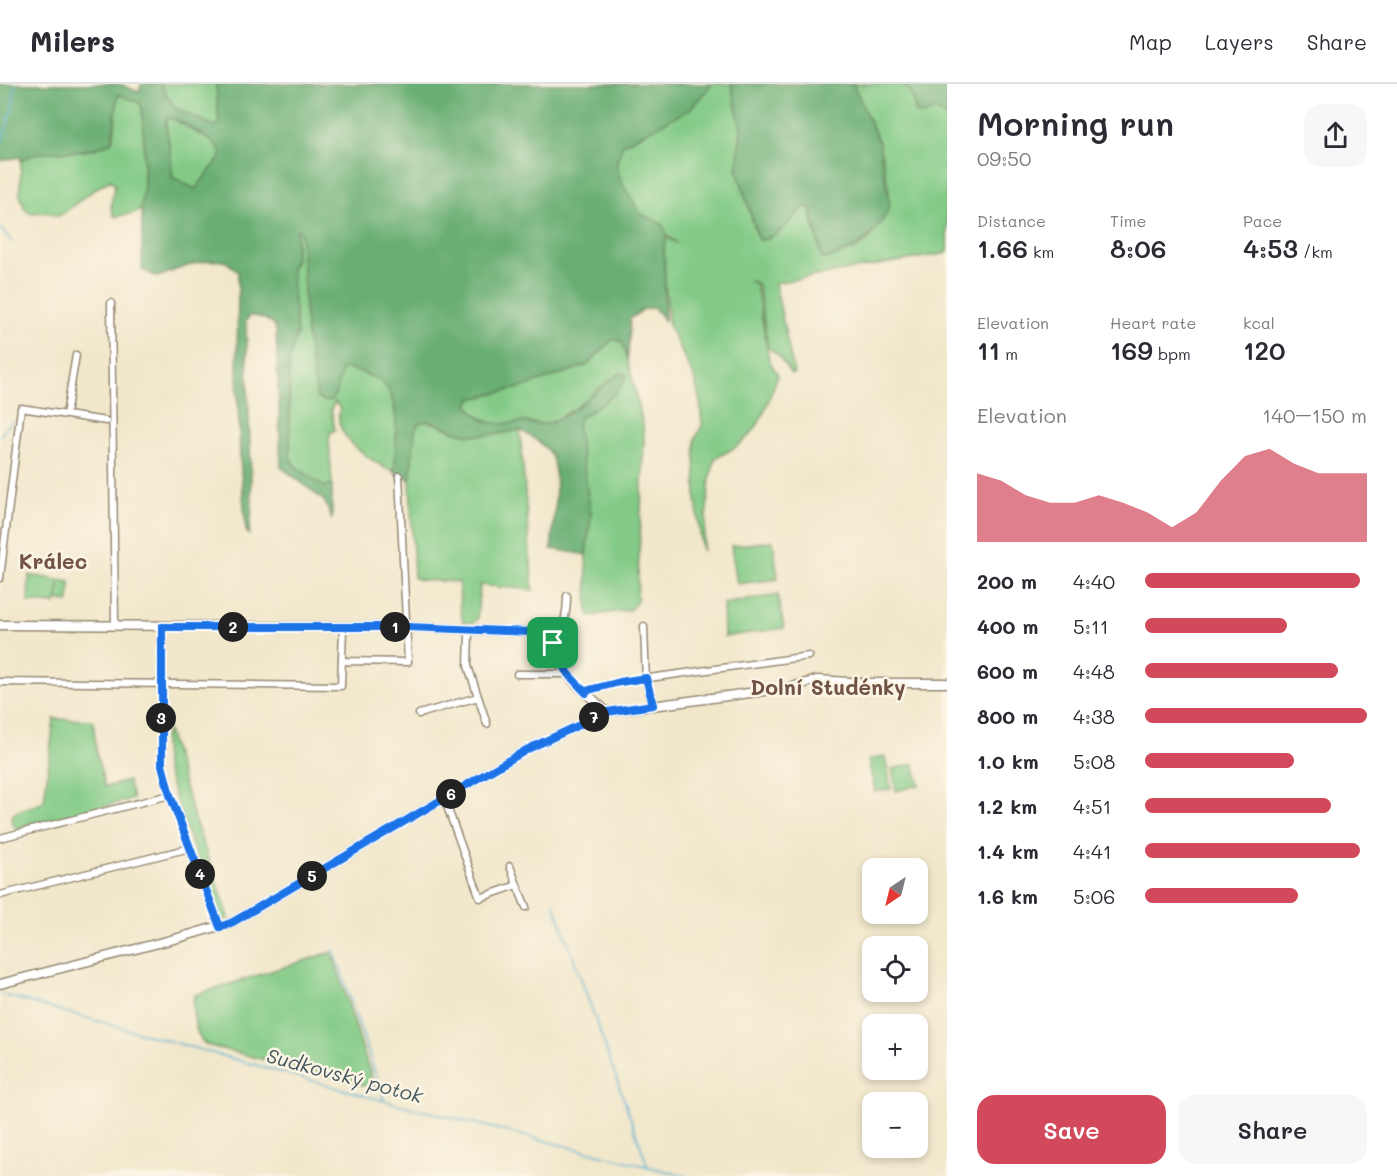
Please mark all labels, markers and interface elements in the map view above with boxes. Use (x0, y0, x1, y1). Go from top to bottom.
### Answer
text: Milers (30, 23, 115, 59)
text: Map (1129, 28, 1172, 55)
text: Layers (1205, 28, 1274, 55)
text: Share (1307, 28, 1367, 55)
text: Morning run (977, 101, 1174, 144)
button: share (1304, 104, 1367, 167)
text: 09:50 (977, 145, 1031, 171)
text: Distance (977, 210, 1046, 231)
text: Time (1110, 210, 1146, 231)
text: Pace (1243, 210, 1282, 231)
text: 1.66 (977, 231, 1028, 265)
text: 8:06 (1110, 231, 1166, 265)
text: 4:53 (1243, 231, 1298, 265)
text: km (1028, 241, 1054, 262)
text: /km (1298, 241, 1333, 262)
text: Elevation (977, 312, 1049, 333)
text: Heart rate (1110, 312, 1196, 333)
text: kcal (1243, 312, 1275, 333)
text: 11 (977, 333, 1000, 367)
text: 169 (1110, 333, 1153, 367)
text: 120 (1243, 333, 1286, 367)
text: m (1000, 343, 1018, 364)
text: bpm (1153, 343, 1191, 364)
text: Elevation (977, 402, 1067, 428)
text: 140–150 m (1262, 402, 1367, 428)
district label: Králec (19, 547, 87, 574)
text: 200 m (977, 568, 1037, 594)
text: 4:40 (1073, 568, 1115, 594)
pin: 2 (218, 612, 248, 642)
pin: 1 (380, 612, 410, 642)
text: 400 m (977, 613, 1038, 639)
text: 5:11 (1073, 613, 1109, 639)
text: 2 (229, 616, 237, 637)
text: 1 (391, 616, 399, 637)
pin (527, 617, 578, 668)
icon: arrive (536, 626, 569, 659)
text: 600 m (977, 658, 1038, 684)
text: 4:48 (1073, 658, 1115, 684)
district label: Dolní Studénky (750, 673, 906, 701)
pin: 7 (579, 702, 609, 732)
pin: 3 (146, 703, 176, 733)
text: 800 m (977, 703, 1038, 729)
text: 4:38 (1073, 703, 1115, 729)
text: 7 (590, 706, 598, 727)
text: 3 (156, 707, 166, 728)
text: 1.0 km (977, 748, 1039, 774)
text: 5:08 (1073, 748, 1115, 774)
pin: 6 (436, 779, 466, 809)
text: 6 (446, 783, 456, 804)
text: 1.2 km (977, 793, 1037, 819)
text: 4:51 (1073, 793, 1112, 819)
text: 1.4 km (977, 838, 1039, 864)
text: 4:41 (1073, 838, 1112, 864)
north arrow (862, 858, 928, 924)
map controls (862, 858, 928, 1158)
pin: 4 (185, 859, 215, 889)
pin: 5 (297, 861, 327, 891)
text: 4 (195, 863, 205, 884)
text: 5 (307, 865, 317, 886)
text: 1.6 km (977, 883, 1038, 909)
text: 5:06 (1073, 883, 1115, 909)
button: locate (862, 936, 928, 1002)
button: + (862, 1014, 928, 1080)
water label: Sudkovský potok (264, 1042, 426, 1108)
button: − (862, 1092, 928, 1158)
button: Save (977, 1095, 1166, 1164)
button: Share (1178, 1095, 1367, 1164)

